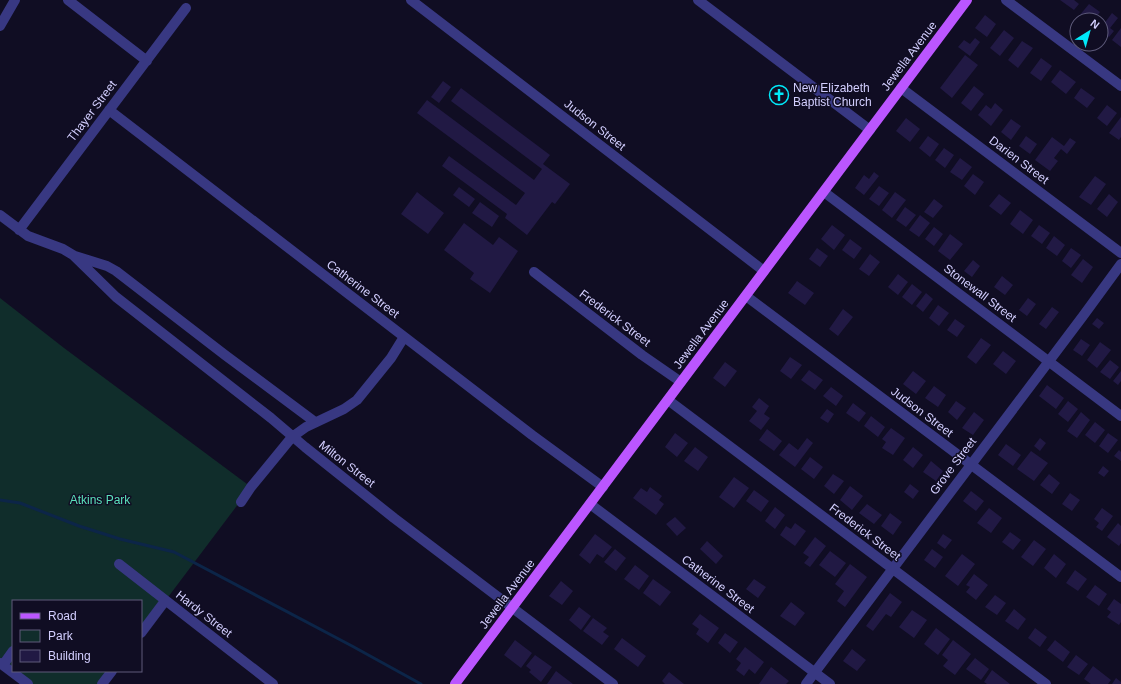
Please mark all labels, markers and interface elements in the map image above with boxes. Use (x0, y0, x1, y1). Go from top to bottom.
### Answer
north arrow (1069, 12, 1109, 52)
text: N (1088, 17, 1102, 31)
street label: Jewella Avenue (878, 18, 940, 93)
street label: Thayer Street (65, 77, 120, 144)
place label: New Elizabeth Baptist Church (793, 81, 872, 109)
church icon: New Elizabeth Baptist Church (768, 84, 790, 106)
street label: Judson Street (562, 97, 629, 154)
street label: Darien Street (987, 133, 1052, 187)
street label: Catherine Street (324, 257, 403, 321)
street label: Stonewall Street (941, 261, 1020, 325)
street label: Frederick Street (577, 287, 654, 350)
street label: Jewella Avenue (670, 296, 732, 371)
street label: Judson Street (888, 384, 956, 440)
street label: Grove Street (927, 434, 979, 497)
street label: Milton Street (316, 438, 378, 491)
park label: Atkins Park (70, 493, 131, 507)
street label: Frederick Street (827, 501, 904, 564)
street label: Catherine Street (679, 552, 758, 616)
street label: Jewella Avenue (476, 556, 538, 631)
street label: Hardy Street (173, 588, 235, 641)
legend (12, 600, 142, 672)
text: Road (48, 609, 77, 623)
text: Park (48, 629, 74, 643)
text: Building (48, 649, 91, 663)

